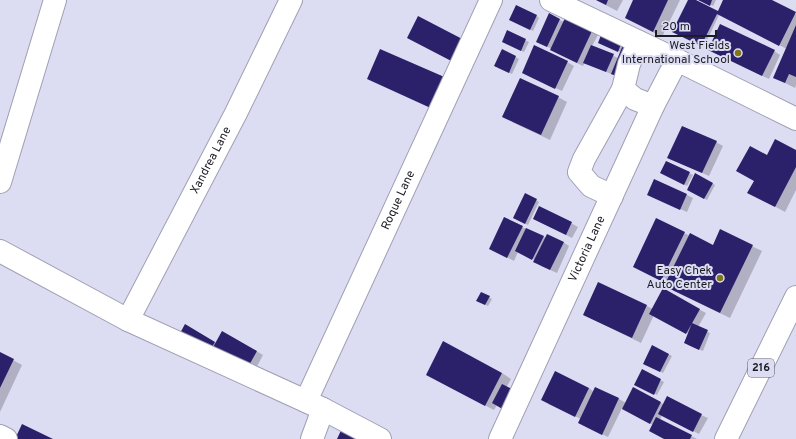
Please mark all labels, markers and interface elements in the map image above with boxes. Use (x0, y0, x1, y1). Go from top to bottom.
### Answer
scale bar (656, 12, 716, 38)
text: 20 m (662, 19, 690, 35)
place label: West Fields International School (622, 38, 730, 68)
marker: West Fields International School (733, 48, 743, 58)
street label: Xandrea Lane (187, 124, 235, 197)
street label: Roque Lane (378, 168, 419, 233)
street label: Victoria Lane (565, 213, 609, 285)
place label: Easy Chek Auto Center (647, 263, 712, 293)
marker: Easy Chek Auto Center (715, 273, 725, 283)
road number: 216 (748, 359, 774, 377)

